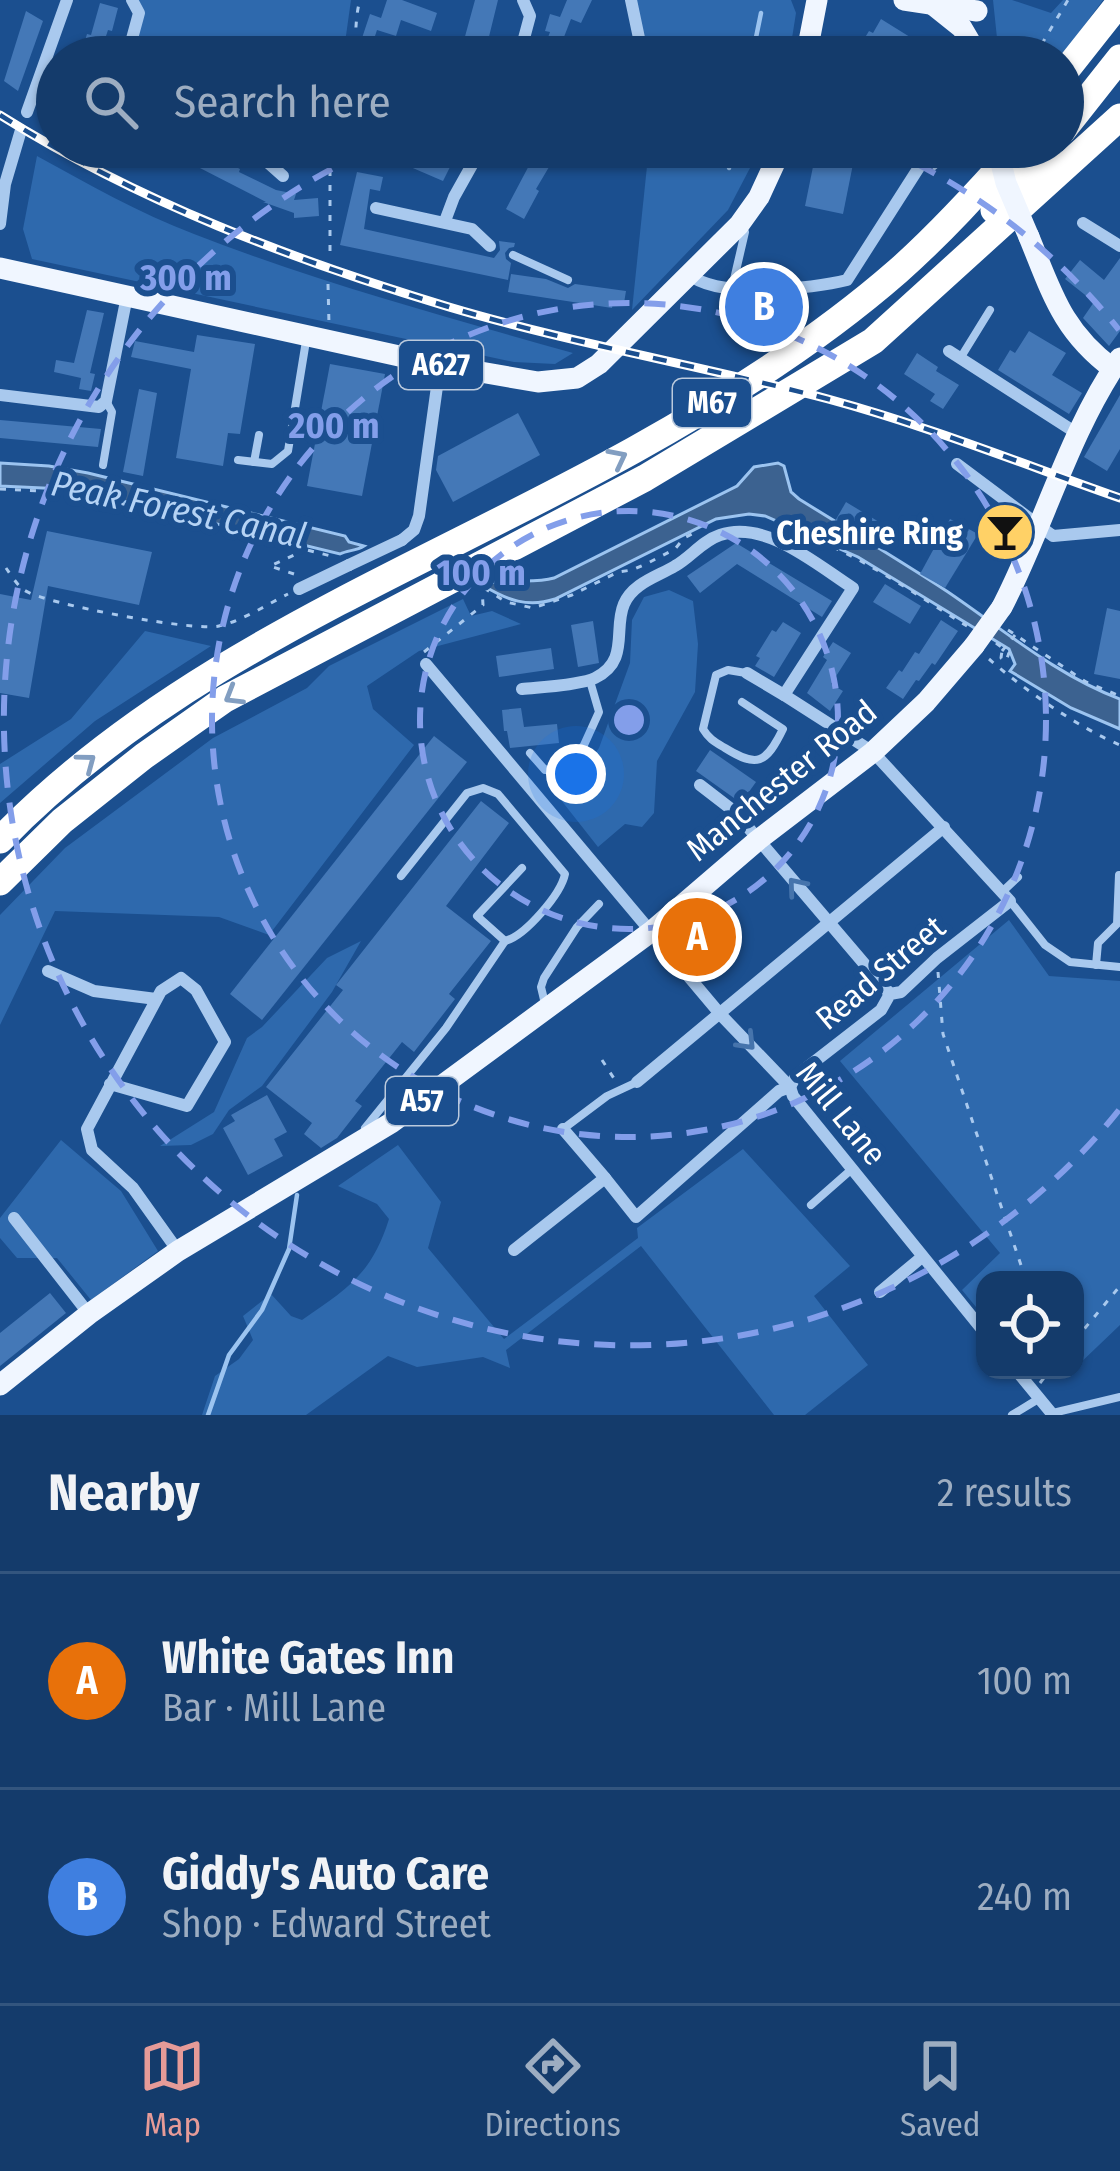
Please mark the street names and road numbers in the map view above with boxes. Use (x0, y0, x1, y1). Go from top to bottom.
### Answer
road number: A627 (399, 341, 483, 389)
road number: M67 (673, 379, 751, 427)
street label: Manchester Road (678, 692, 885, 870)
street label: Read Street (808, 907, 954, 1038)
street label: Mill Lane (788, 1054, 895, 1173)
road number: A57 (386, 1077, 458, 1125)

